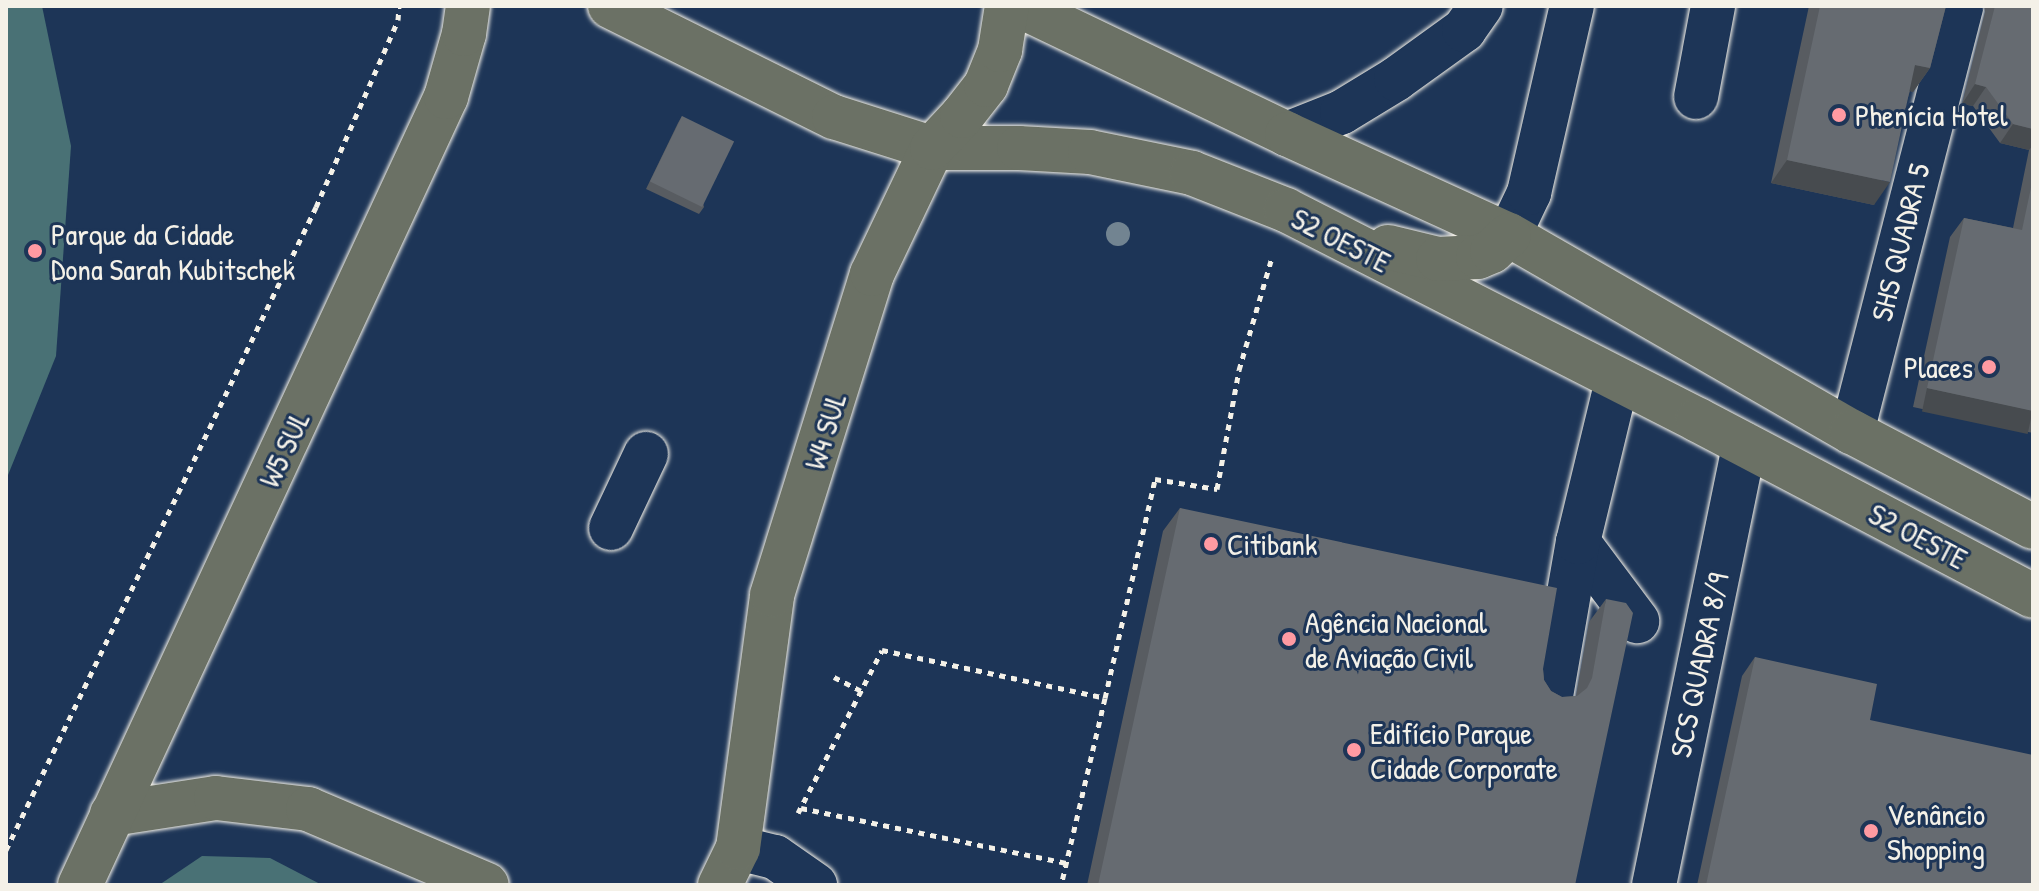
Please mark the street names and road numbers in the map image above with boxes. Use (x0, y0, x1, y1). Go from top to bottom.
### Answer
street label: SHS QUADRA 5 (1863, 159, 1937, 325)
street label: S2 OESTE (1286, 200, 1396, 280)
street label: W4 SUL (796, 388, 854, 474)
street label: W5 SUL (251, 405, 317, 493)
street label: S2 OESTE (1863, 495, 1973, 577)
street label: SCS QUADRA 8/9 (1662, 569, 1736, 761)

